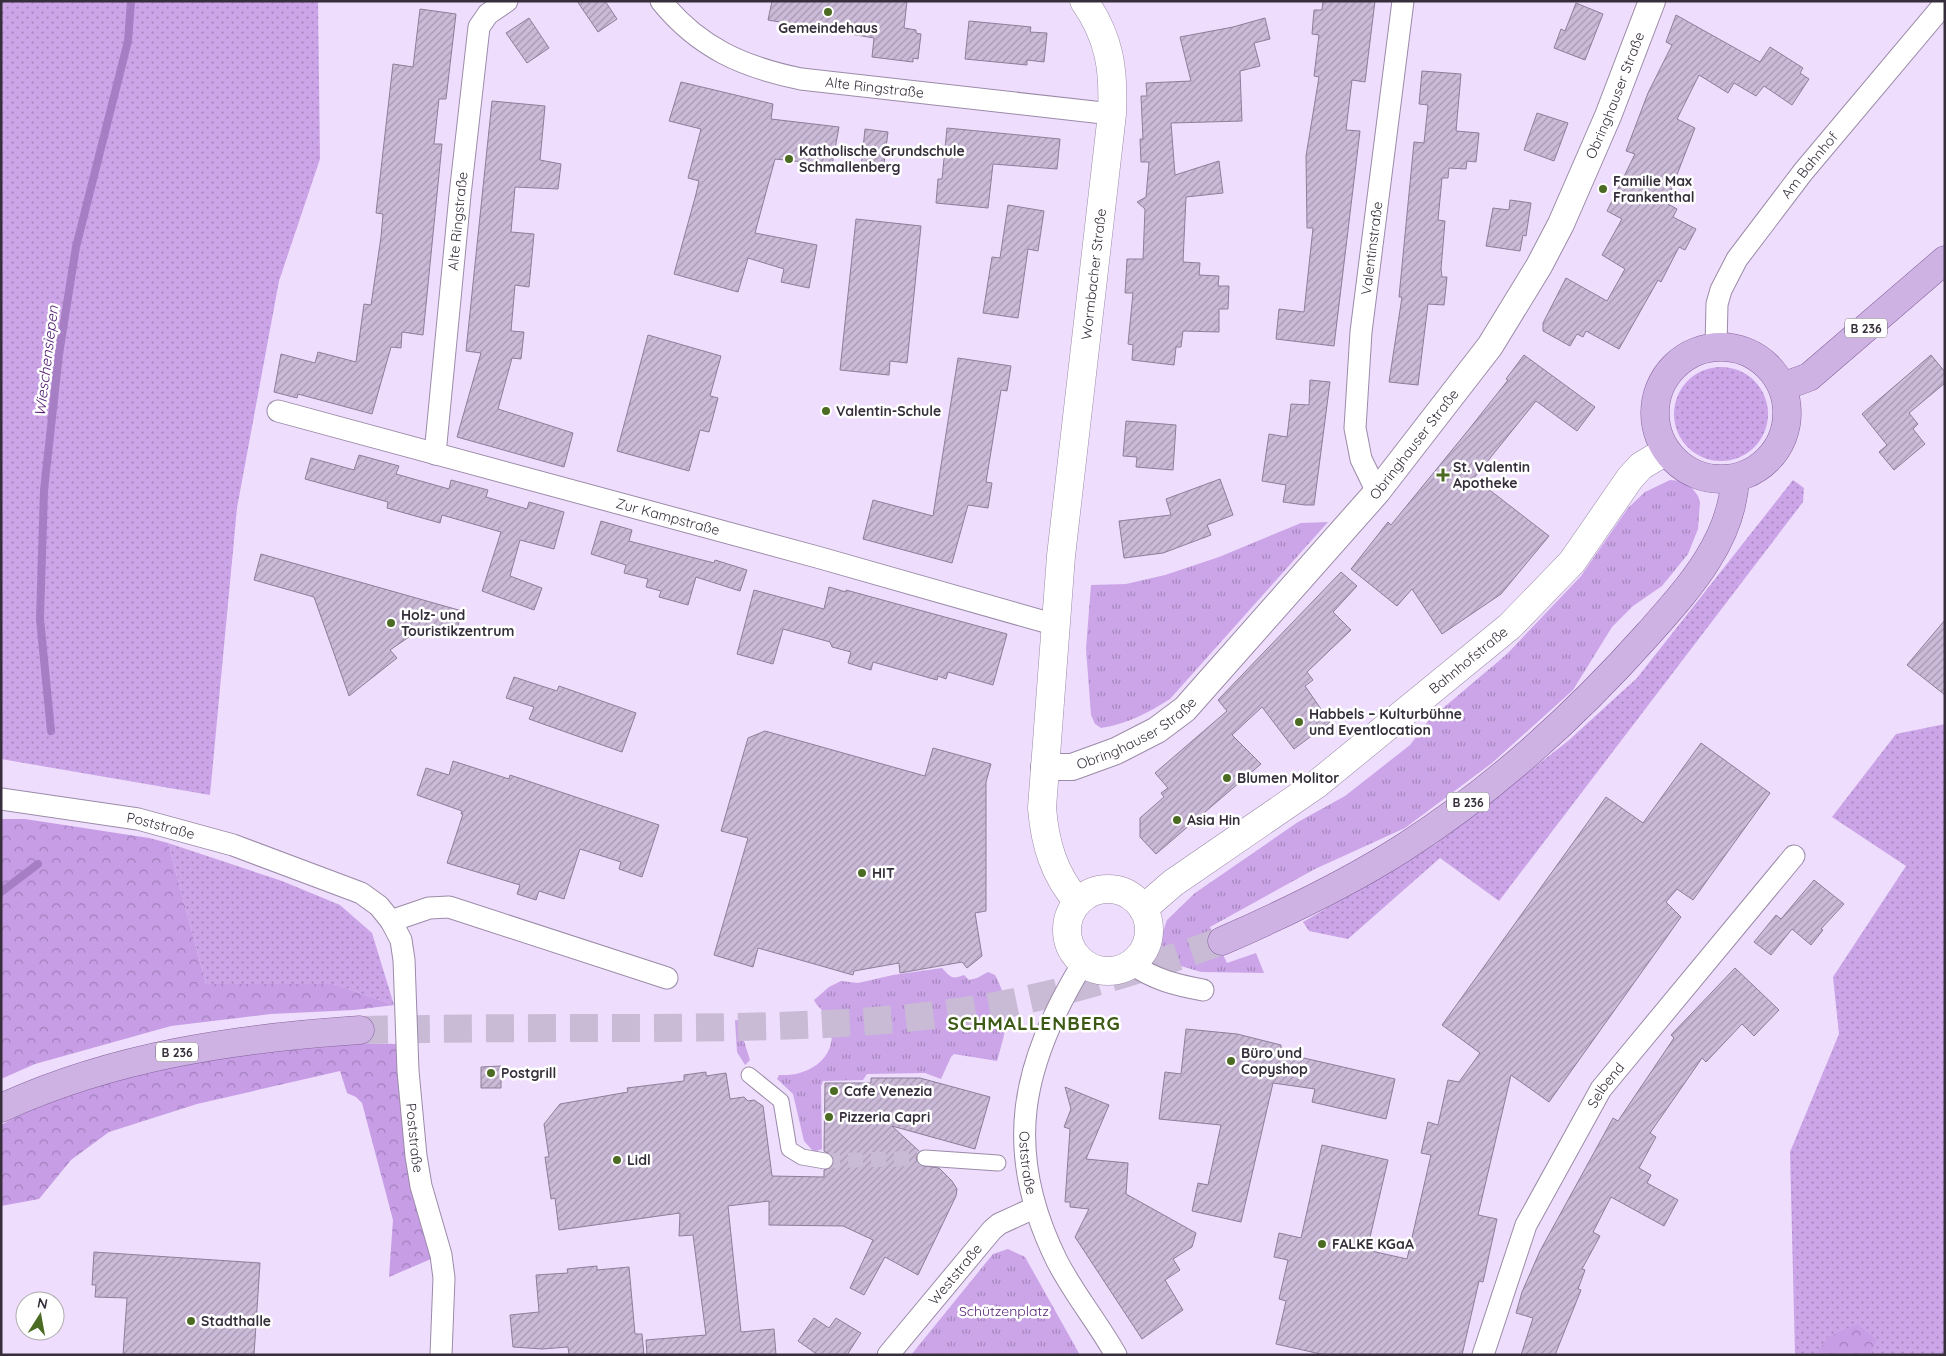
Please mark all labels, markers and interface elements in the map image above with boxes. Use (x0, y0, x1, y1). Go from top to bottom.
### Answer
marker: Gemeindehaus (822, 6, 834, 18)
place label: Gemeindehaus (778, 19, 878, 37)
street label: Obringhauser Straße (1581, 29, 1648, 162)
street label: Alte Ringstraße (824, 73, 925, 102)
street label: Am Bahnhof (1777, 128, 1842, 202)
place label: Katholische Grundschule Schmallenberg (799, 142, 965, 176)
marker: Katholische Grundschule Schmallenberg (783, 153, 795, 165)
street label: Alte Ringstraße (444, 171, 472, 271)
place label: Familie Max Frankenthal (1613, 172, 1695, 206)
marker: Familie Max Frankenthal (1597, 183, 1609, 195)
street label: Valentinstraße (1357, 200, 1387, 296)
street label: Wormbacher Straße (1077, 207, 1110, 341)
water label: Wieschensiepen (30, 304, 62, 418)
road number: B 236 (1845, 318, 1887, 338)
street label: Obringhauser Straße (1365, 385, 1462, 503)
place label: Valentin-Schule (836, 402, 941, 420)
marker: Valentin-Schule (820, 405, 832, 417)
place label: St. Valentin Apotheke (1453, 458, 1530, 492)
marker: St. Valentin Apotheke (1437, 469, 1449, 481)
street label: Zur Kampstraße (614, 494, 722, 539)
place label: Holz- und Touristikzentrum (401, 606, 514, 640)
marker: Holz- und Touristikzentrum (385, 617, 397, 629)
street label: Bahnhofstraße (1425, 623, 1511, 698)
street label: Obringhauser Straße (1074, 693, 1200, 774)
place label: Habbels – Kulturbühne und Eventlocation (1309, 705, 1462, 739)
marker: Habbels – Kulturbühne und Eventlocation (1293, 716, 1305, 728)
place label: Blumen Molitor (1237, 769, 1339, 787)
marker: Blumen Molitor (1221, 772, 1233, 784)
road number: B 236 (1447, 792, 1489, 812)
street label: Poststraße (125, 808, 197, 843)
place label: Asia Hin (1187, 811, 1240, 829)
marker: Asia Hin (1171, 814, 1183, 826)
place label: HIT (872, 864, 895, 882)
marker: HIT (856, 867, 868, 879)
district label: SCHMALLENBERG (947, 1011, 1121, 1035)
road number: B 236 (156, 1042, 198, 1062)
place label: Büro und Copyshop (1241, 1044, 1308, 1078)
marker: Büro und Copyshop (1225, 1055, 1237, 1067)
street label: Selbend (1583, 1059, 1628, 1111)
place label: Postgrill (501, 1064, 556, 1082)
marker: Postgrill (485, 1067, 497, 1079)
place label: Cafe Venezia (844, 1082, 932, 1100)
marker: Cafe Venezia (828, 1085, 840, 1097)
street label: Poststraße (402, 1102, 428, 1174)
place label: Pizzeria Capri (839, 1108, 930, 1126)
marker: Pizzeria Capri (823, 1111, 835, 1123)
street label: Oststraße (1016, 1131, 1041, 1196)
place label: Lidl (627, 1151, 651, 1169)
marker: Lidl (611, 1154, 623, 1166)
place label: FALKE KGaA (1332, 1235, 1414, 1253)
marker: FALKE KGaA (1316, 1238, 1328, 1250)
street label: Weststraße (924, 1240, 986, 1309)
north arrow (15, 1291, 65, 1341)
text: N (36, 1293, 49, 1313)
park label: Schützenplatz (959, 1302, 1049, 1320)
place label: Stadthalle (201, 1312, 271, 1330)
marker: Stadthalle (185, 1315, 197, 1327)

